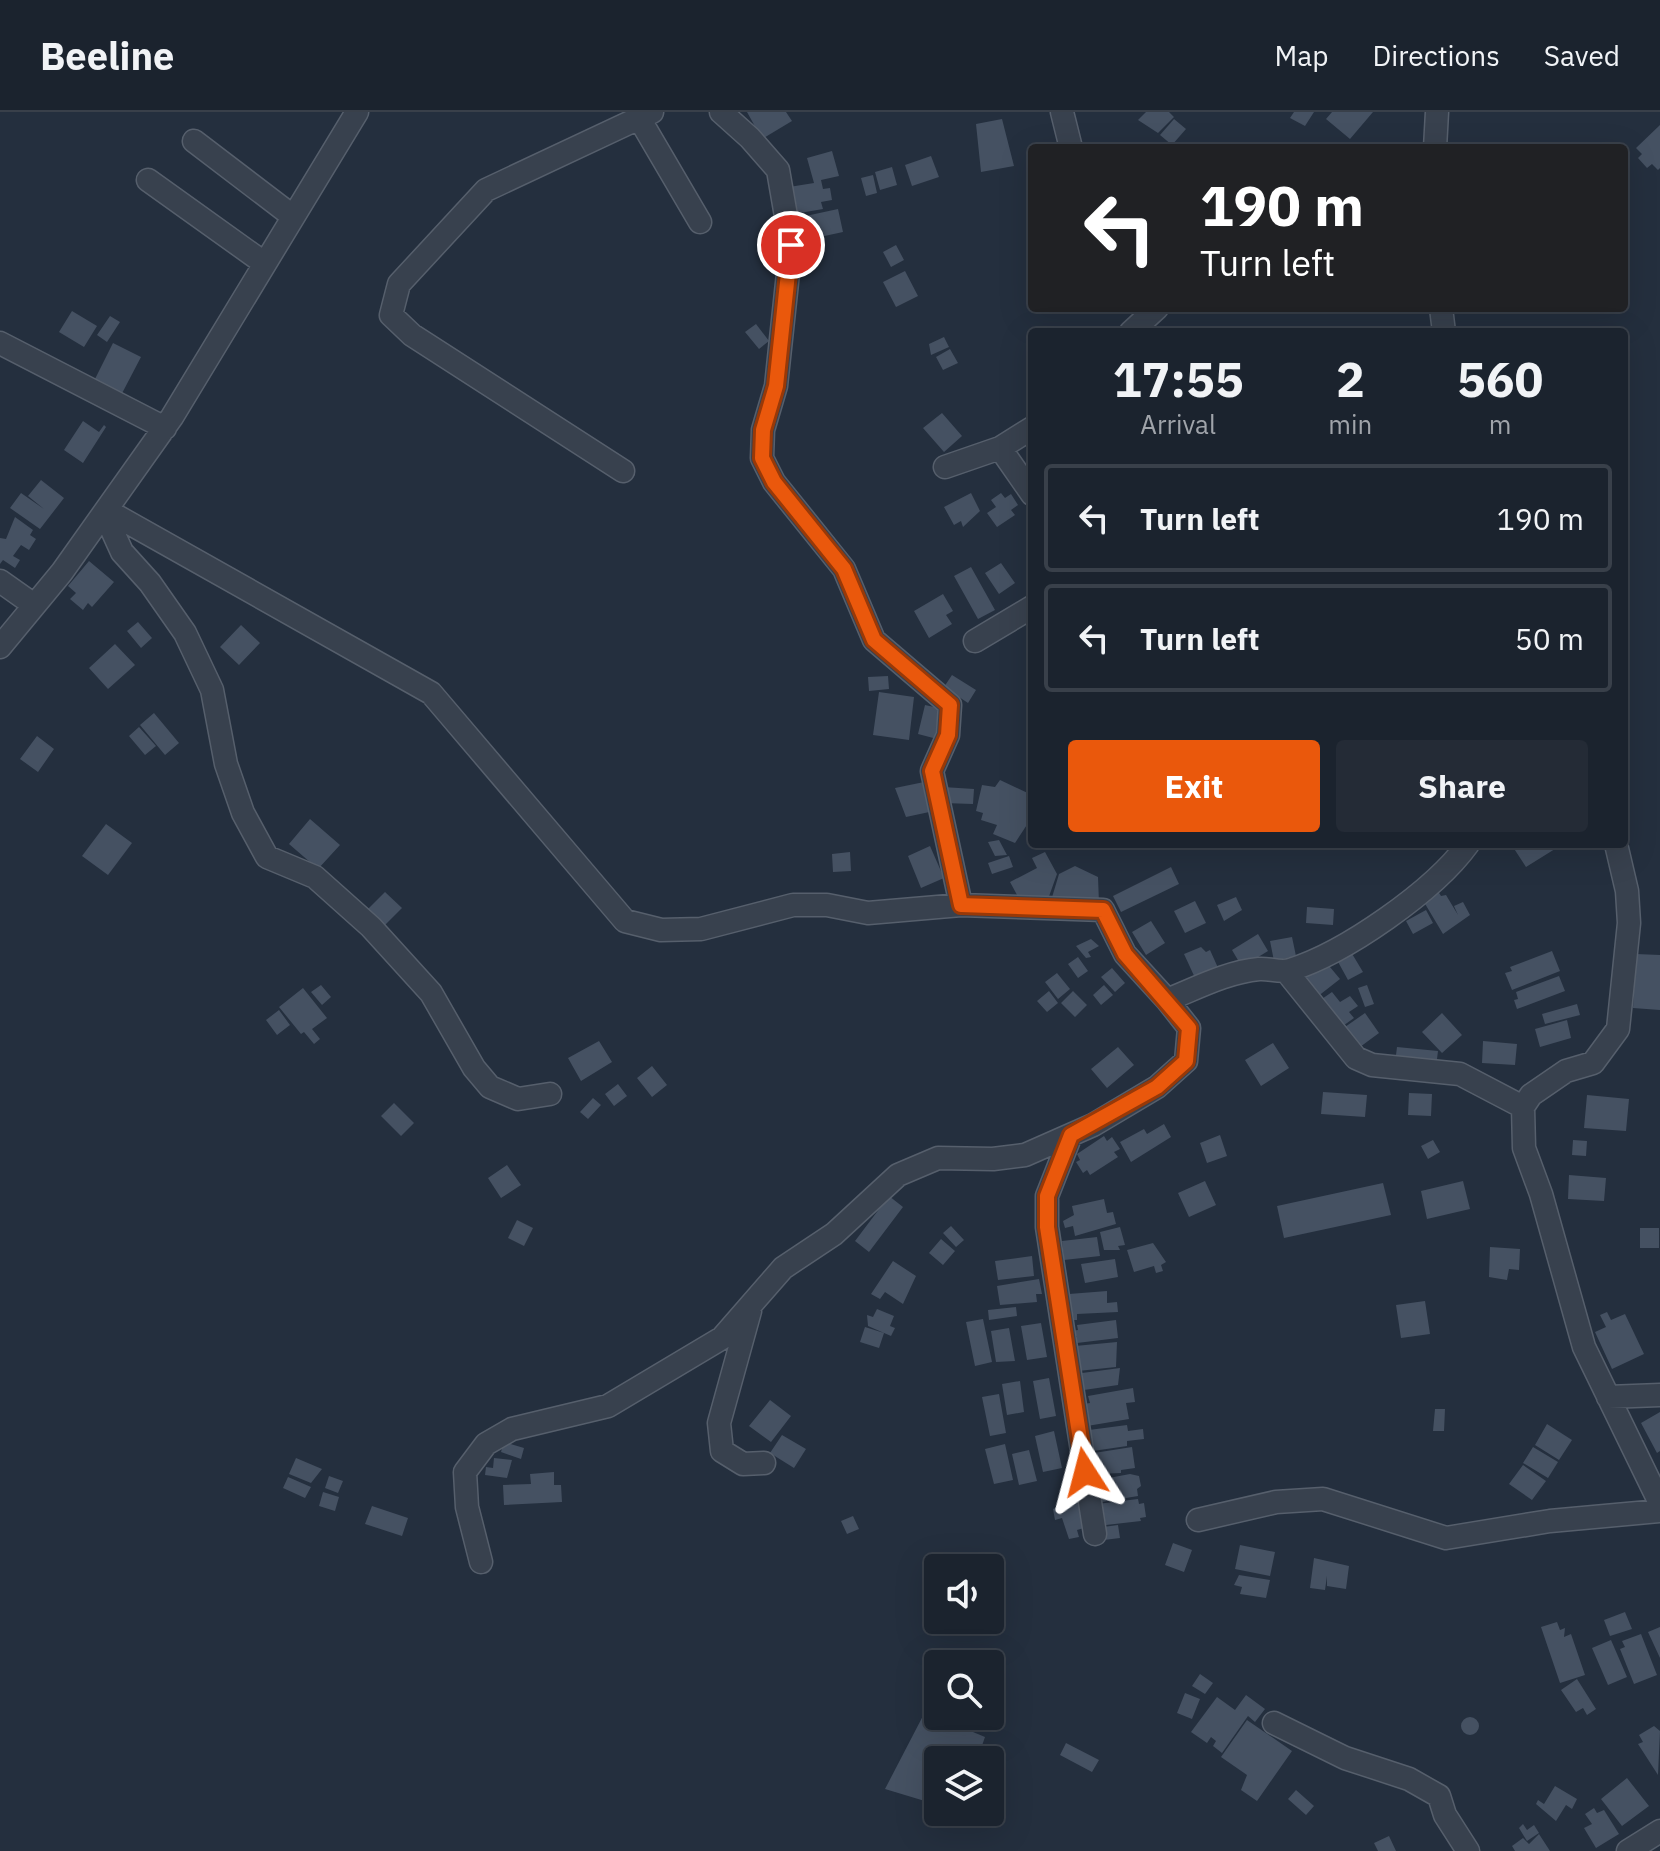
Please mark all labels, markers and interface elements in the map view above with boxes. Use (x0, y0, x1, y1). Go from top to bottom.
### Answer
text: Beeline (40, 31, 174, 80)
text: Map (1274, 37, 1328, 74)
text: Directions (1372, 37, 1500, 74)
text: Saved (1544, 37, 1620, 74)
text: 190 m (1200, 169, 1364, 241)
icon: left (1068, 176, 1172, 280)
pin (757, 211, 825, 279)
icon: arrive (769, 223, 813, 267)
text: Turn left (1200, 239, 1335, 286)
text: 17:55 (1113, 348, 1244, 410)
text: 2 (1336, 348, 1365, 410)
text: 560 (1457, 348, 1543, 410)
text: Arrival (1140, 407, 1216, 441)
text: min (1328, 407, 1372, 441)
text: m (1489, 407, 1511, 441)
icon: left (1072, 496, 1116, 540)
text: Turn left (1140, 499, 1259, 538)
text: 190 m (1497, 499, 1584, 538)
icon: left (1072, 616, 1116, 660)
text: Turn left (1140, 619, 1259, 658)
text: 50 m (1515, 619, 1584, 658)
button: Exit (1068, 740, 1320, 832)
button: Share (1336, 740, 1588, 832)
position arrow (1043, 1430, 1127, 1514)
map controls (924, 1554, 1004, 1826)
button: sound (924, 1554, 1004, 1634)
button: search (924, 1650, 1004, 1730)
button: layers (924, 1746, 1004, 1826)

